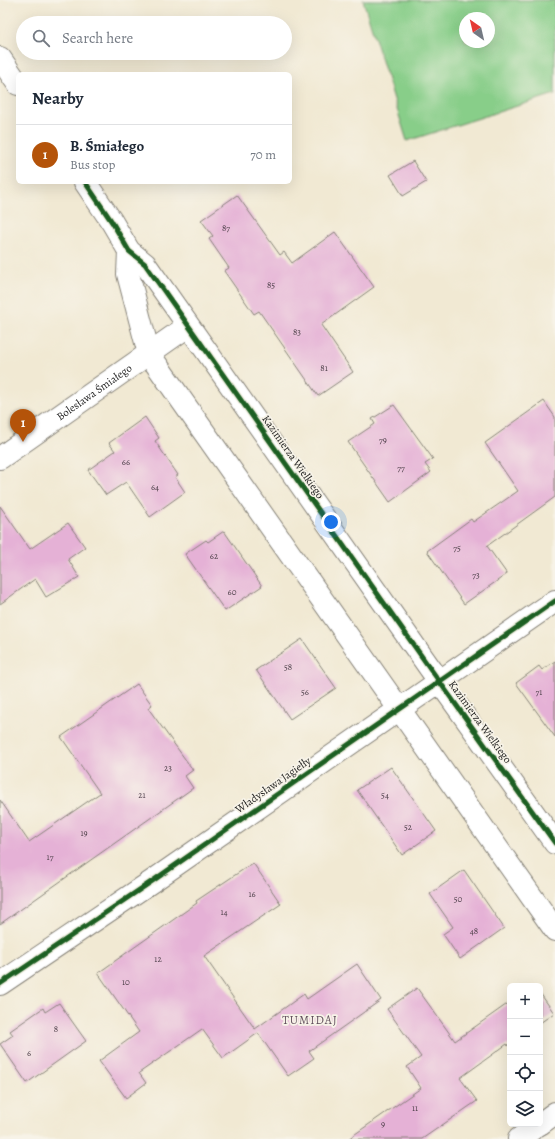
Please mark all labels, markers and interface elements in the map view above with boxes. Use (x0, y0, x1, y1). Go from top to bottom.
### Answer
north arrow (459, 12, 495, 48)
search box (16, 16, 292, 60)
icon: search (30, 27, 52, 49)
text: Search here (62, 28, 133, 48)
text: Nearby (32, 87, 83, 110)
text: B. Śmiałego (70, 136, 144, 156)
text: 1 (43, 146, 47, 163)
text: 70 m (250, 146, 276, 163)
text: Bus stop (70, 156, 115, 173)
house number: 87 (222, 222, 230, 234)
house number: 85 (267, 279, 275, 291)
house number: 83 (293, 326, 301, 338)
street label: Bolesława Śmiałego (53, 360, 135, 424)
house number: 81 (320, 362, 328, 374)
pin: 1 (10, 409, 36, 442)
street label: Kazimierza Wielkiego (259, 412, 328, 502)
house number: 79 (379, 434, 387, 446)
house number: 66 (122, 456, 130, 468)
house number: 77 (397, 462, 405, 474)
house number: 64 (151, 481, 159, 493)
your location (321, 512, 341, 532)
house number: 75 (453, 542, 461, 554)
house number: 62 (210, 550, 219, 562)
house number: 73 (472, 569, 480, 581)
house number: 60 (228, 586, 237, 598)
house number: 58 (284, 661, 292, 673)
street label: Kazimierza Wielkiego (445, 678, 515, 767)
house number: 56 (301, 686, 309, 698)
house number: 71 (536, 686, 542, 698)
street label: Władysława Jagiełły (231, 753, 314, 817)
house number: 23 (164, 762, 172, 774)
house number: 21 (138, 789, 146, 801)
house number: 54 (381, 789, 389, 801)
house number: 52 (404, 821, 413, 833)
house number: 19 (80, 827, 88, 839)
house number: 17 (47, 851, 54, 863)
house number: 16 (248, 888, 256, 900)
house number: 50 (454, 893, 463, 905)
house number: 14 (220, 906, 228, 918)
house number: 48 (470, 925, 478, 937)
house number: 12 (154, 953, 162, 965)
house number: 10 (122, 976, 130, 988)
map controls (507, 983, 543, 1127)
button: + (507, 983, 543, 1019)
district label: TUMIDAJ (282, 1012, 338, 1028)
button: − (507, 1019, 543, 1055)
house number: 8 (54, 1023, 58, 1035)
house number: 6 (27, 1047, 31, 1059)
button: locate (507, 1055, 543, 1091)
button: layers (507, 1091, 543, 1127)
house number: 11 (412, 1102, 418, 1114)
house number: 9 (381, 1118, 385, 1130)

